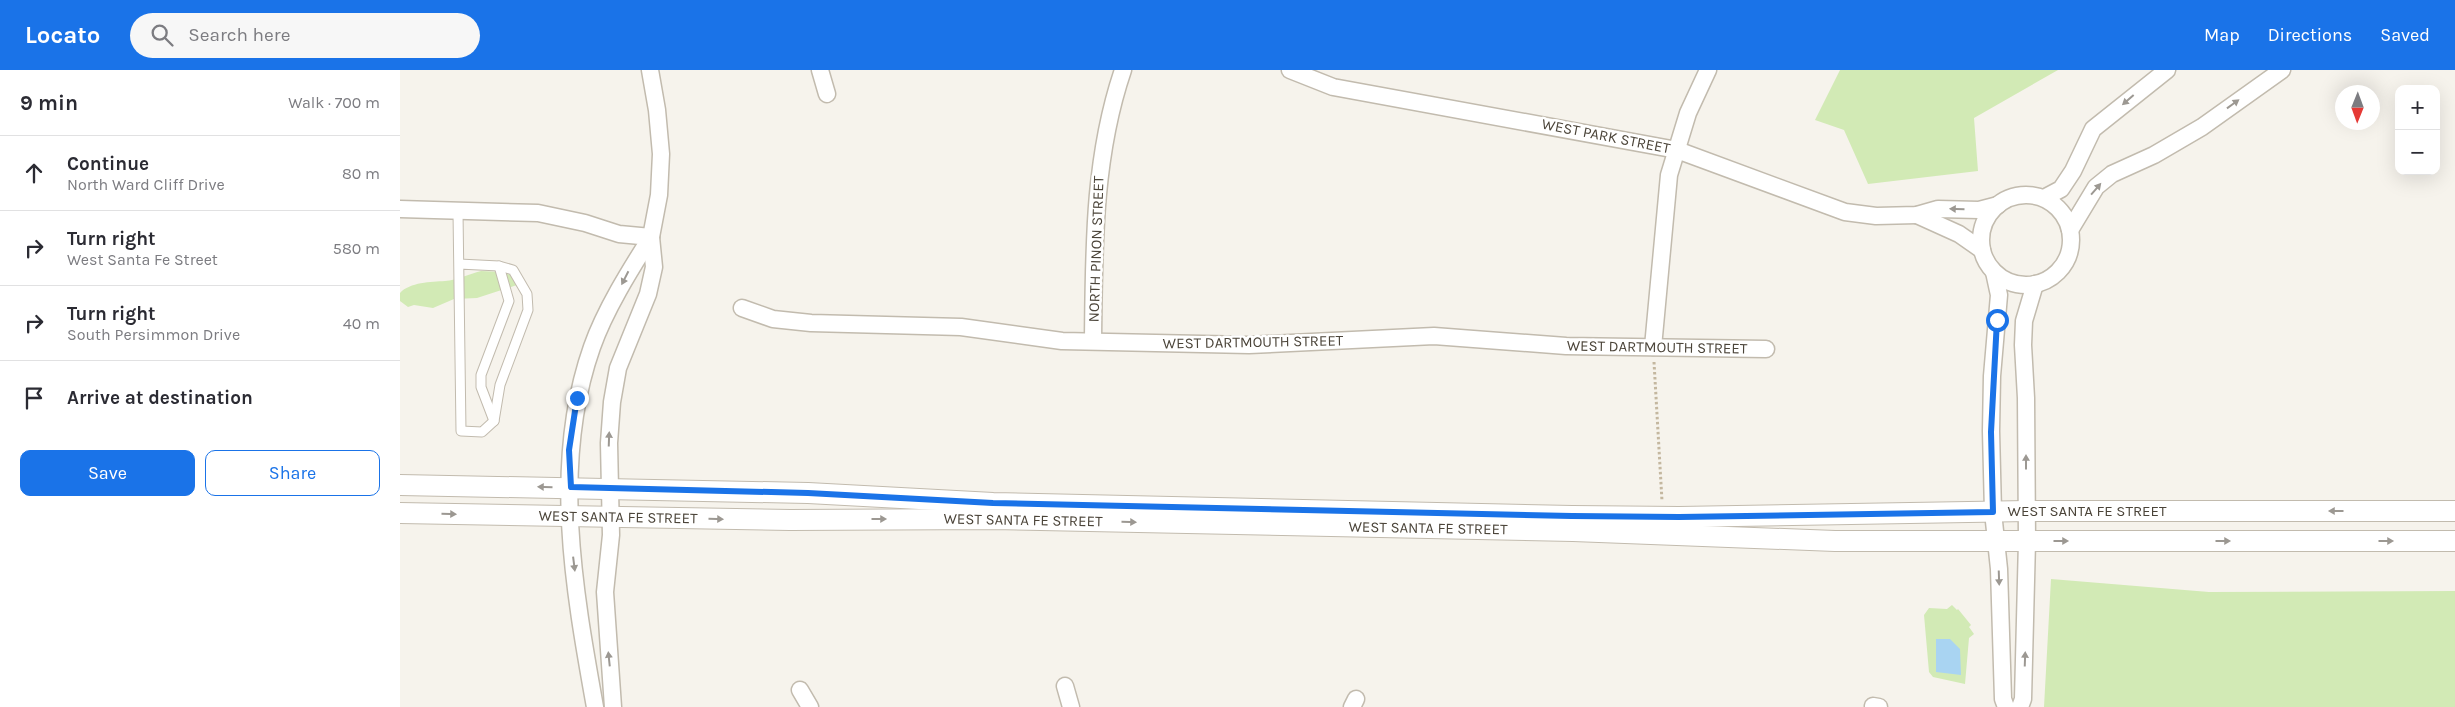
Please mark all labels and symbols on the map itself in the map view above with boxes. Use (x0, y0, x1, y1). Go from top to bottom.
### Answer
north arrow (2335, 85, 2380, 130)
one-way arrow (2122, 94, 2135, 105)
one-way arrow (2226, 99, 2240, 109)
street label: WEST PARK STREET (1540, 115, 1672, 157)
street label: NORTH PINON STREET (1084, 175, 1108, 323)
one-way arrow (2090, 183, 2101, 195)
one-way arrow (1949, 205, 1965, 213)
one-way arrow (621, 271, 630, 286)
route start (1986, 309, 2009, 332)
street label: WEST DARTMOUTH STREET (1163, 331, 1344, 353)
street label: WEST DARTMOUTH STREET (1567, 336, 1748, 358)
route end (566, 387, 589, 410)
one-way arrow (606, 431, 614, 447)
one-way arrow (2022, 454, 2030, 470)
one-way arrow (536, 483, 552, 491)
street label: WEST SANTA FE STREET (2008, 502, 2167, 520)
street label: WEST SANTA FE STREET (538, 507, 698, 527)
one-way arrow (2328, 507, 2344, 515)
one-way arrow (441, 510, 457, 518)
street label: WEST SANTA FE STREET (943, 510, 1103, 530)
one-way arrow (708, 515, 724, 523)
one-way arrow (871, 515, 887, 523)
one-way arrow (1121, 518, 1137, 526)
street label: WEST SANTA FE STREET (1348, 518, 1508, 538)
one-way arrow (2053, 537, 2069, 545)
one-way arrow (2215, 537, 2231, 545)
one-way arrow (2378, 537, 2394, 545)
one-way arrow (570, 557, 578, 573)
one-way arrow (1995, 570, 2003, 586)
one-way arrow (605, 650, 613, 666)
one-way arrow (2021, 650, 2029, 666)

